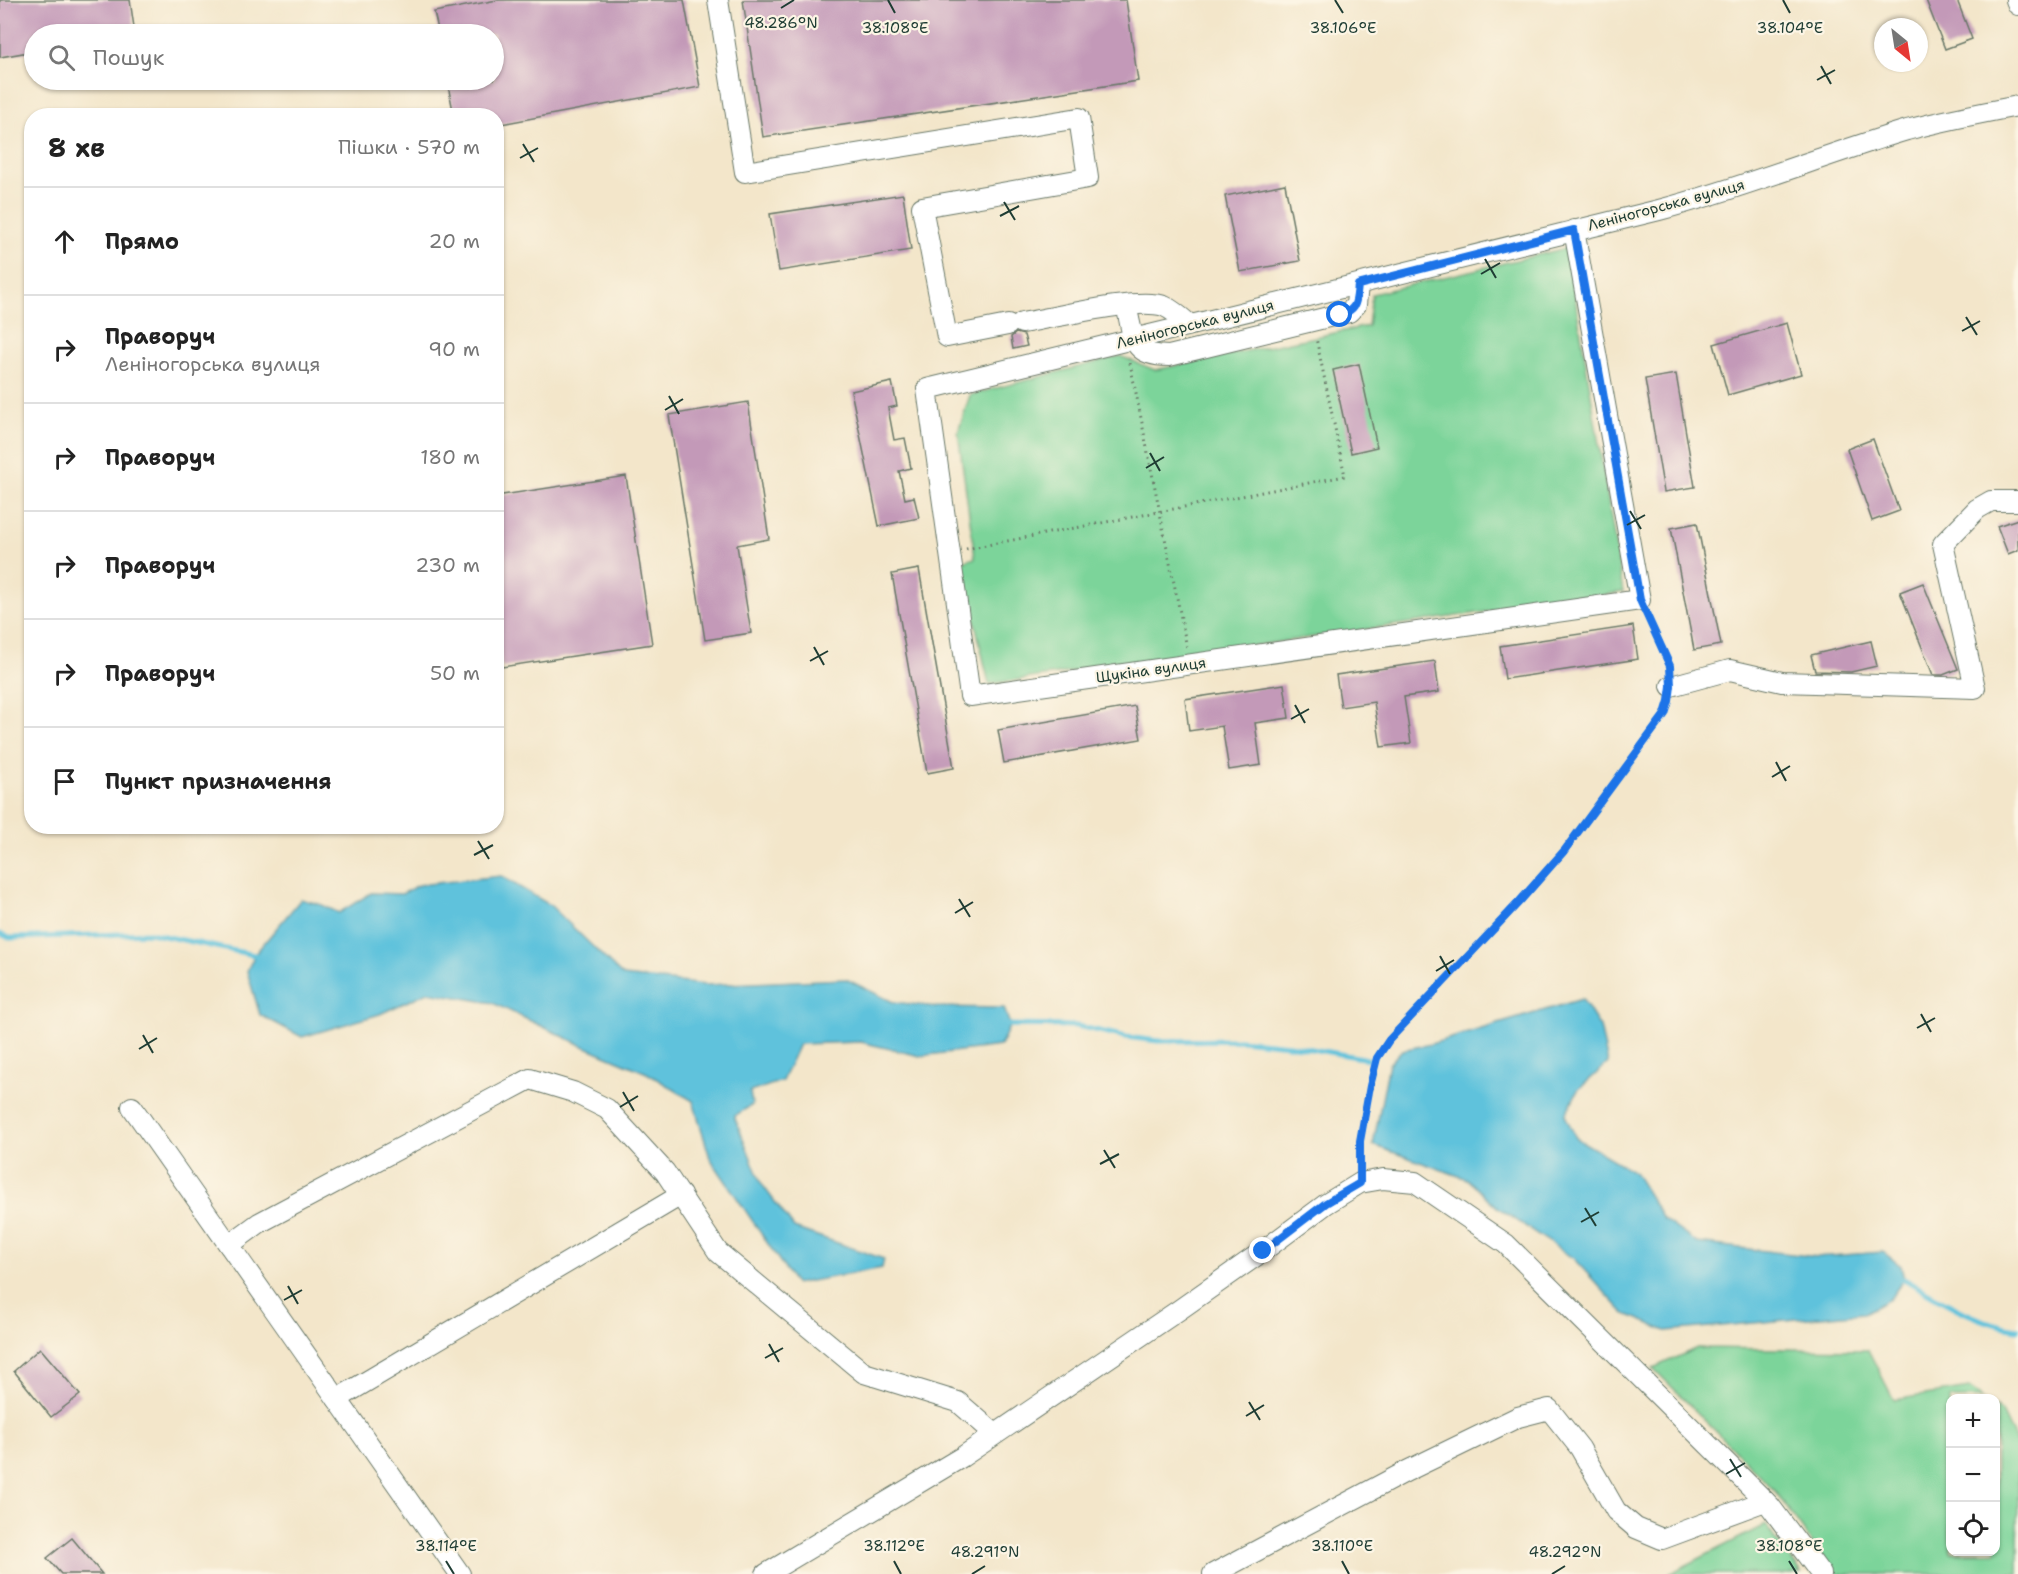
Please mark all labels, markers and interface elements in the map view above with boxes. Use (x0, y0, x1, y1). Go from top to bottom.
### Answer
text: 48.286°N (744, 13, 818, 33)
text: 38.108°E (862, 18, 928, 38)
text: 38.106°E (1310, 18, 1376, 38)
text: 38.104°E (1757, 18, 1823, 38)
north arrow (1874, 18, 1928, 72)
search box (24, 24, 504, 90)
icon: search (45, 41, 78, 74)
text: Пошук (93, 43, 164, 72)
text: 8 хв (48, 130, 105, 165)
text: Пішки · 570 m (338, 134, 480, 160)
street label: Леніногорська вулиця (1585, 174, 1747, 236)
icon: ahead (48, 225, 81, 258)
text: Прямо (105, 227, 179, 256)
text: 20 m (429, 228, 480, 254)
street label: Леніногорська вулиця (1114, 295, 1276, 353)
route start (1326, 301, 1352, 327)
text: Праворуч (105, 322, 215, 351)
icon: right (48, 333, 81, 366)
text: 90 m (428, 336, 480, 362)
text: Леніногорська вулиця (105, 351, 321, 377)
icon: right (48, 441, 81, 474)
text: Праворуч (105, 443, 215, 472)
text: 180 m (420, 444, 480, 470)
icon: right (48, 549, 81, 582)
text: Праворуч (105, 551, 215, 580)
text: 230 m (415, 552, 480, 578)
street label: Щукіна вулиця (1095, 652, 1207, 688)
icon: right (48, 657, 81, 690)
text: Праворуч (105, 659, 215, 688)
text: 50 m (430, 660, 480, 686)
icon: arrive (48, 765, 81, 798)
text: Пункт призначення (105, 767, 332, 796)
route end (1249, 1237, 1275, 1263)
map controls (1946, 1394, 2000, 1556)
button: + (1946, 1394, 2000, 1448)
button: − (1946, 1448, 2000, 1502)
button: locate (1946, 1502, 2000, 1556)
text: 38.114°E (415, 1536, 477, 1556)
text: 38.112°E (863, 1536, 925, 1556)
text: 38.110°E (1311, 1536, 1373, 1556)
text: 38.108°E (1756, 1536, 1822, 1556)
text: 48.291°N (951, 1542, 1019, 1562)
text: 48.292°N (1529, 1542, 1601, 1562)

